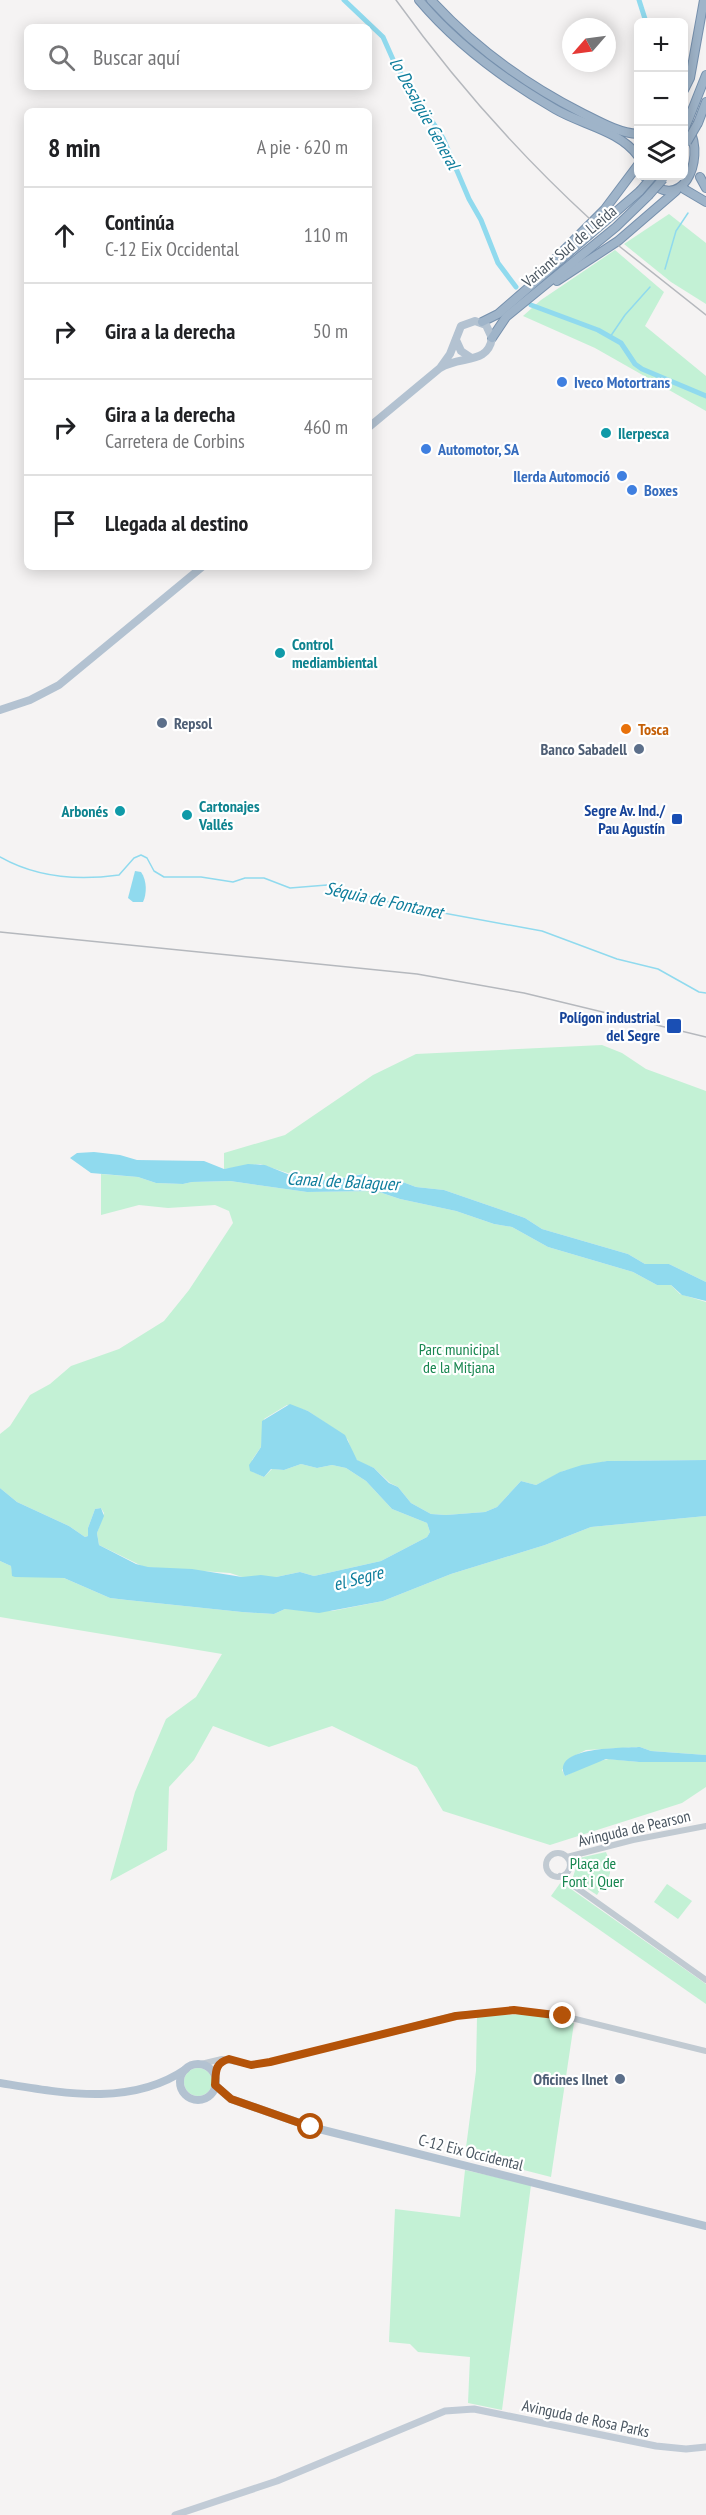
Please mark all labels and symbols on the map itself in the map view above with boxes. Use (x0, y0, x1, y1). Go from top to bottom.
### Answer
north arrow (562, 18, 616, 72)
water label: lo Desaigüe General (385, 53, 466, 175)
street label: Variant Sud de Lleida (517, 201, 620, 292)
place label: Iveco Motortrans (574, 372, 670, 392)
marker: Iveco Motortrans (555, 375, 569, 389)
place label: Ilerpesca (618, 423, 669, 443)
marker: Ilerpesca (599, 426, 613, 440)
place label: Automotor, SA (437, 439, 520, 459)
marker: Automotor, SA (419, 442, 433, 456)
place label: Ilerda Automoció (513, 466, 610, 486)
marker: Ilerda Automoció (615, 469, 629, 483)
place label: Boxes (644, 480, 678, 500)
marker: Boxes (625, 483, 639, 497)
place label: Control mediambiental (292, 634, 377, 672)
marker: Control mediambiental (273, 646, 287, 660)
place label: Repsol (174, 713, 212, 733)
marker: Repsol (155, 716, 169, 730)
place label: Tosca (638, 719, 669, 739)
marker: Tosca (619, 722, 633, 736)
place label: Banco Sabadell (541, 739, 627, 759)
marker: Banco Sabadell (632, 742, 646, 756)
place label: Cartonajes Vallés (198, 796, 260, 834)
place label: Segre Av. Ind./ Pau Agustín (584, 800, 665, 838)
place label: Arbonés (60, 801, 108, 821)
marker: Arbonés (113, 804, 127, 818)
marker: Cartonajes Vallés (180, 808, 194, 822)
marker: Segre Av. Ind./ Pau Agustín (670, 812, 684, 826)
water label: Séquia de Fontanet (323, 876, 447, 924)
place label: Polígon industrial del Segre (559, 1007, 660, 1045)
marker: Polígon industrial del Segre (665, 1017, 683, 1035)
water label: Canal de Balaguer (286, 1167, 403, 1196)
park label: Parc municipal de la Mitjana (419, 1339, 500, 1377)
water label: el Segre (331, 1560, 387, 1596)
street label: Avinguda de Pearson (576, 1805, 692, 1851)
park label: Plaça de Font i Quer (562, 1853, 625, 1891)
route end (549, 2002, 575, 2028)
place label: Oficines Ilnet (533, 2069, 608, 2089)
marker: Oficines Ilnet (613, 2072, 627, 2086)
route start (297, 2113, 323, 2139)
street label: C-12 Eix Occidental (417, 2129, 526, 2175)
street label: Avinguda de Rosa Parks (521, 2395, 651, 2441)

